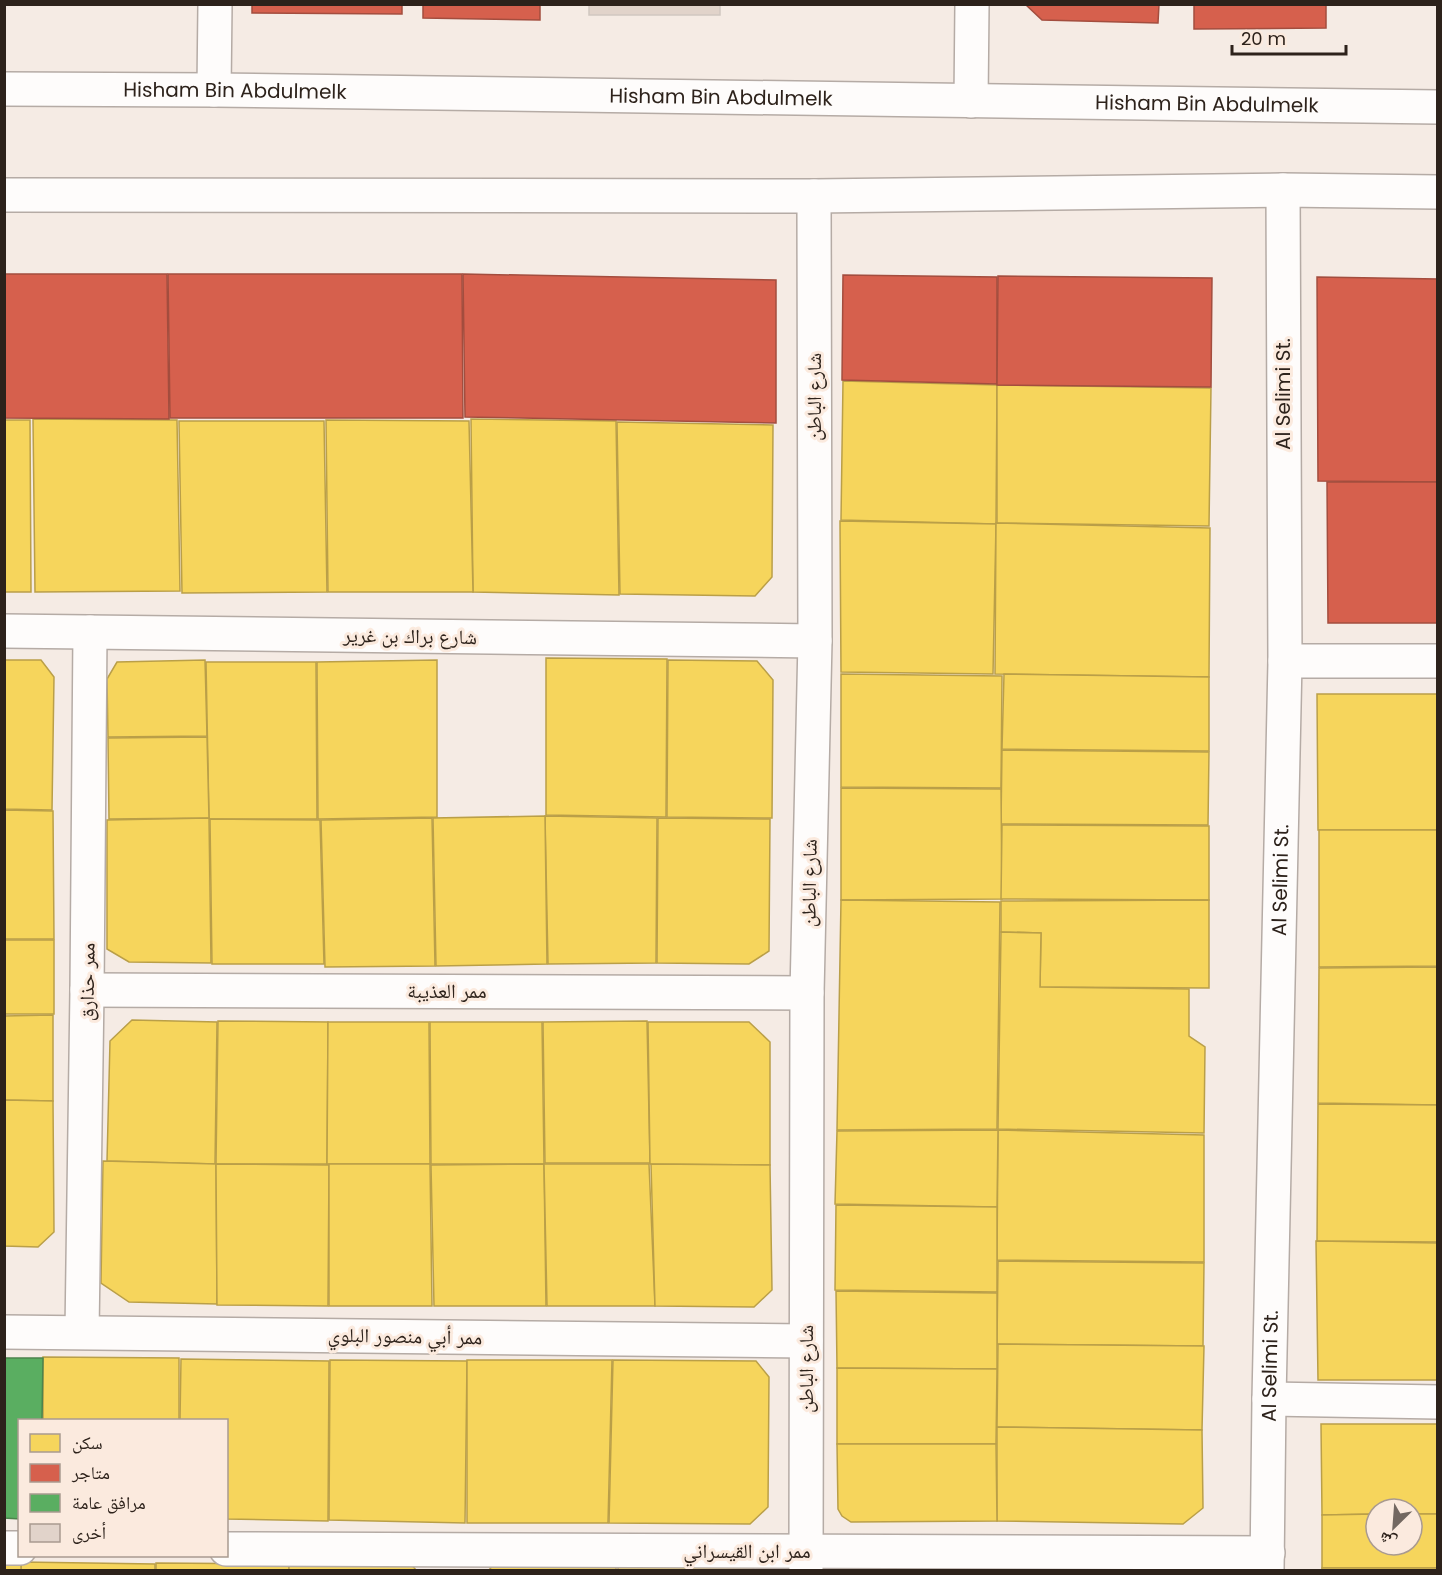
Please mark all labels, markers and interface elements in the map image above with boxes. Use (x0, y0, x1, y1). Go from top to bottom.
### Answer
scale bar (1232, 18, 1346, 56)
text: 20 m (1241, 26, 1286, 51)
street label: Hisham Bin Abdulmelk (123, 76, 348, 106)
street label: Hisham Bin Abdulmelk (609, 81, 834, 113)
street label: Hisham Bin Abdulmelk (1095, 88, 1319, 119)
street label: Al Selimi St. (1269, 338, 1297, 450)
street label: شارع الباطن (800, 353, 828, 441)
street label: شارع براك بن غرير (342, 621, 477, 651)
street label: Al Selimi St. (1265, 824, 1295, 936)
street label: شارع الباطن (794, 839, 824, 927)
street label: ممر حذارق (72, 943, 102, 1021)
street label: ممر العذيبة (407, 977, 487, 1005)
street label: Al Selimi St. (1255, 1310, 1285, 1422)
street label: ممر أبي منصور البلوي (327, 1321, 483, 1353)
street label: شارع الباطن (792, 1325, 820, 1413)
legend (18, 1419, 228, 1557)
text: سكن (72, 1430, 103, 1455)
text: متاجر (71, 1460, 110, 1485)
text: مرافق عامة (72, 1490, 146, 1515)
north arrow (1364, 1497, 1424, 1557)
text: أخرى (72, 1520, 106, 1545)
text: ش (1375, 1526, 1400, 1554)
street label: ممر ابن القيسراني (683, 1537, 811, 1567)

